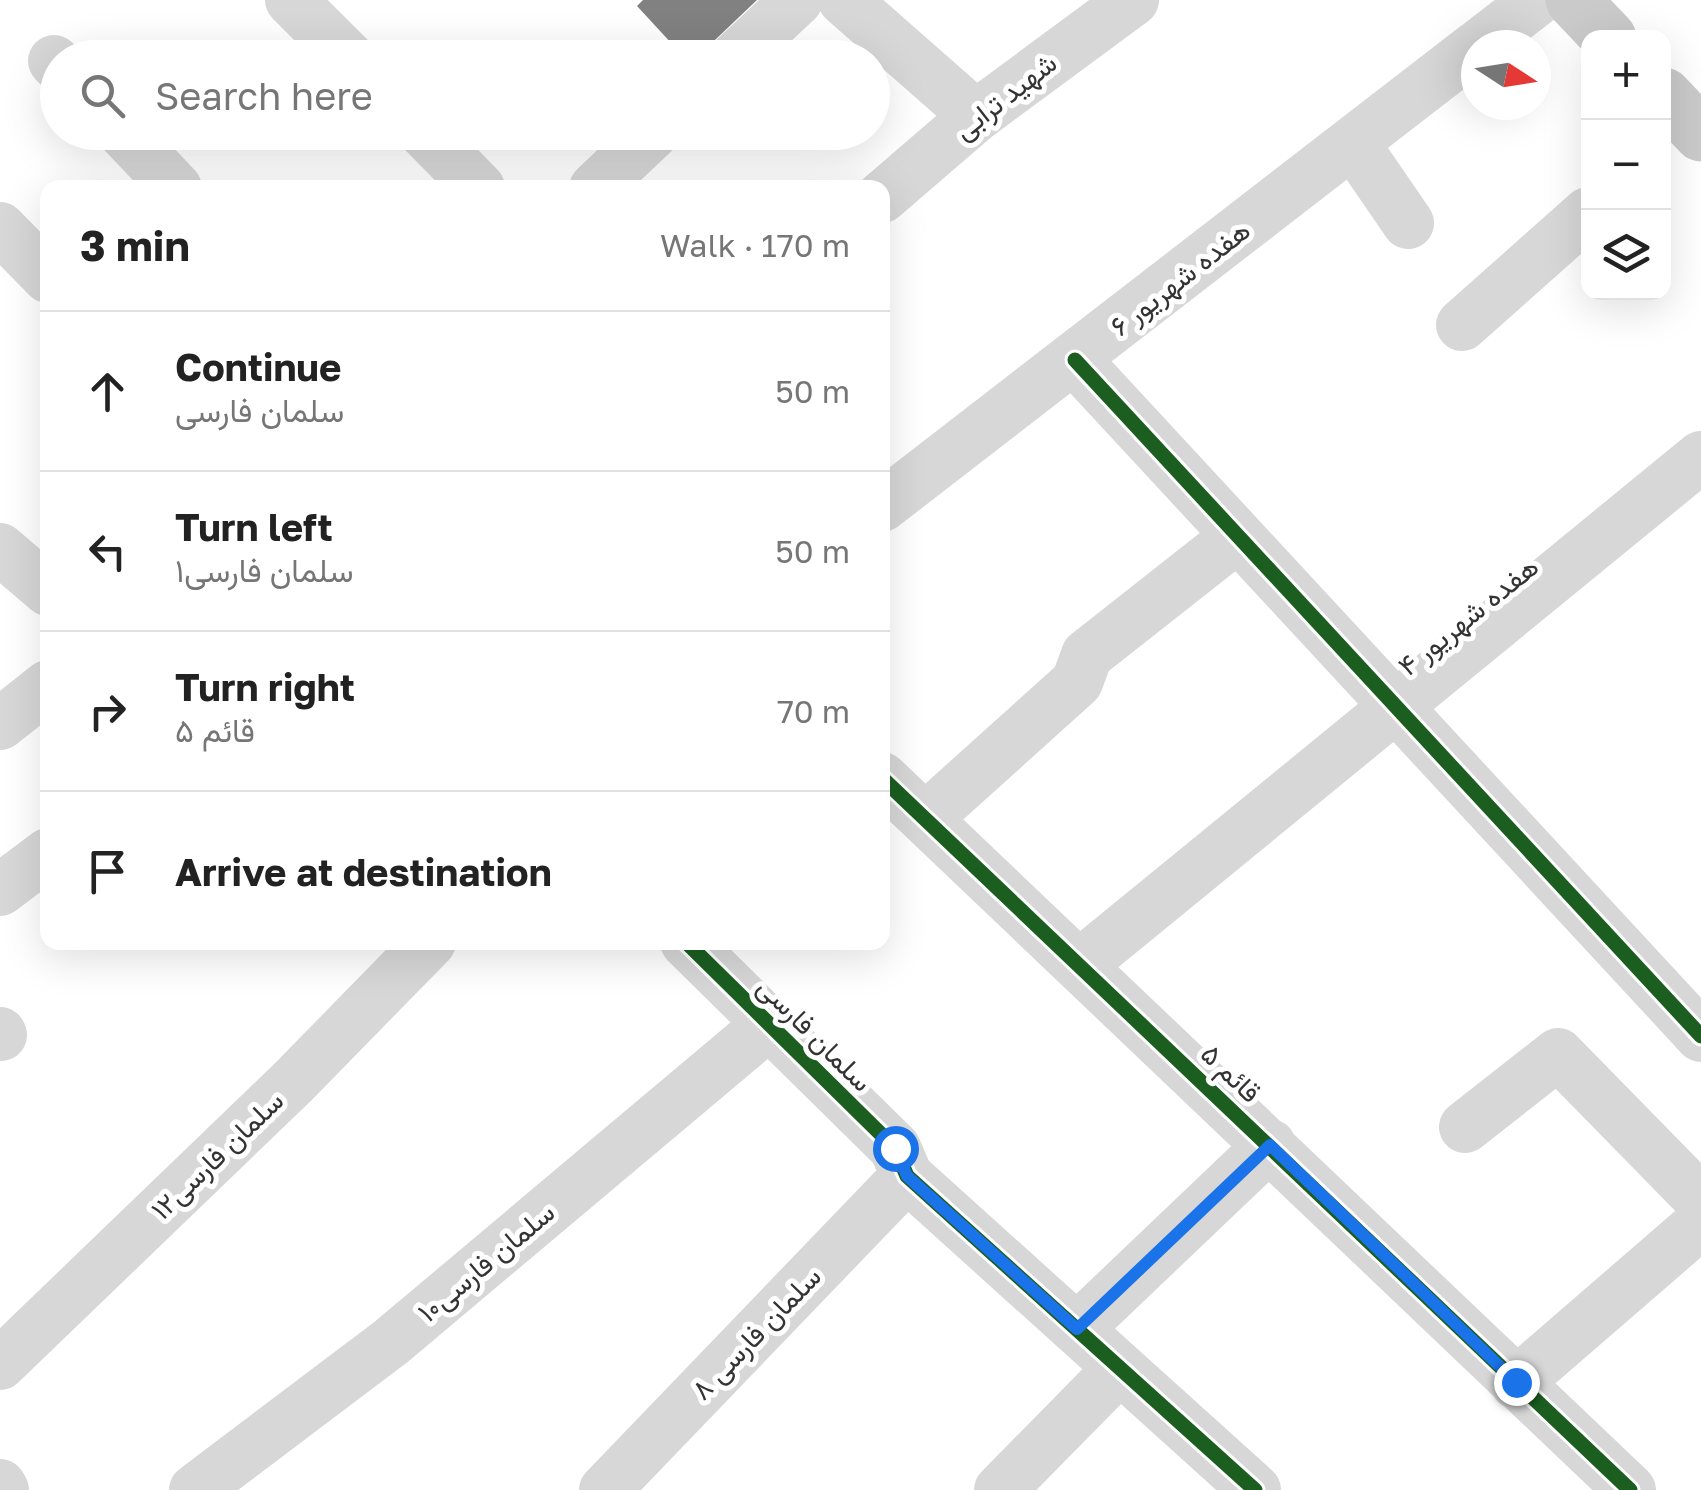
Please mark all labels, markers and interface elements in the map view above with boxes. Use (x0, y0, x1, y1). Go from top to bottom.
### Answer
north arrow (1461, 30, 1551, 120)
map controls (1581, 30, 1671, 300)
button: + (1581, 30, 1671, 120)
search box (40, 40, 890, 150)
street label: شهید ترابی (947, 45, 1064, 147)
icon: search (75, 68, 130, 123)
text: Search here (155, 73, 373, 118)
button: − (1581, 120, 1671, 210)
button: layers (1581, 210, 1671, 300)
street label: هفده شهریور ۶ (1103, 213, 1257, 344)
text: 3 min (80, 220, 190, 270)
text: Walk · 170 m (660, 226, 850, 264)
text: Continue (175, 344, 341, 389)
icon: ahead (80, 364, 135, 419)
text: 50 m (775, 372, 850, 410)
text: سلمان فارسی (175, 391, 344, 429)
text: Turn left (175, 504, 333, 549)
icon: left (80, 524, 135, 579)
text: 50 m (775, 532, 850, 570)
street label: هفده شهریور ۴ (1391, 549, 1546, 684)
text: سلمان فارسی۱ (175, 551, 353, 589)
text: Turn right (175, 664, 355, 709)
icon: right (80, 684, 135, 739)
text: 70 m (777, 692, 850, 730)
text: قائم ۵ (175, 711, 255, 749)
icon: arrive (80, 844, 135, 899)
text: Arrive at destination (175, 849, 552, 894)
street label: سلمان فارسی (750, 970, 879, 1099)
street label: قائم ۵ (1193, 1036, 1268, 1111)
street label: سلمان فارسی۱۲ (144, 1083, 291, 1227)
route start (873, 1126, 919, 1172)
street label: سلمان فارسی۱۰ (411, 1195, 562, 1330)
street label: سلمان فارسی ۸ (684, 1259, 829, 1407)
route end (1494, 1360, 1540, 1406)

